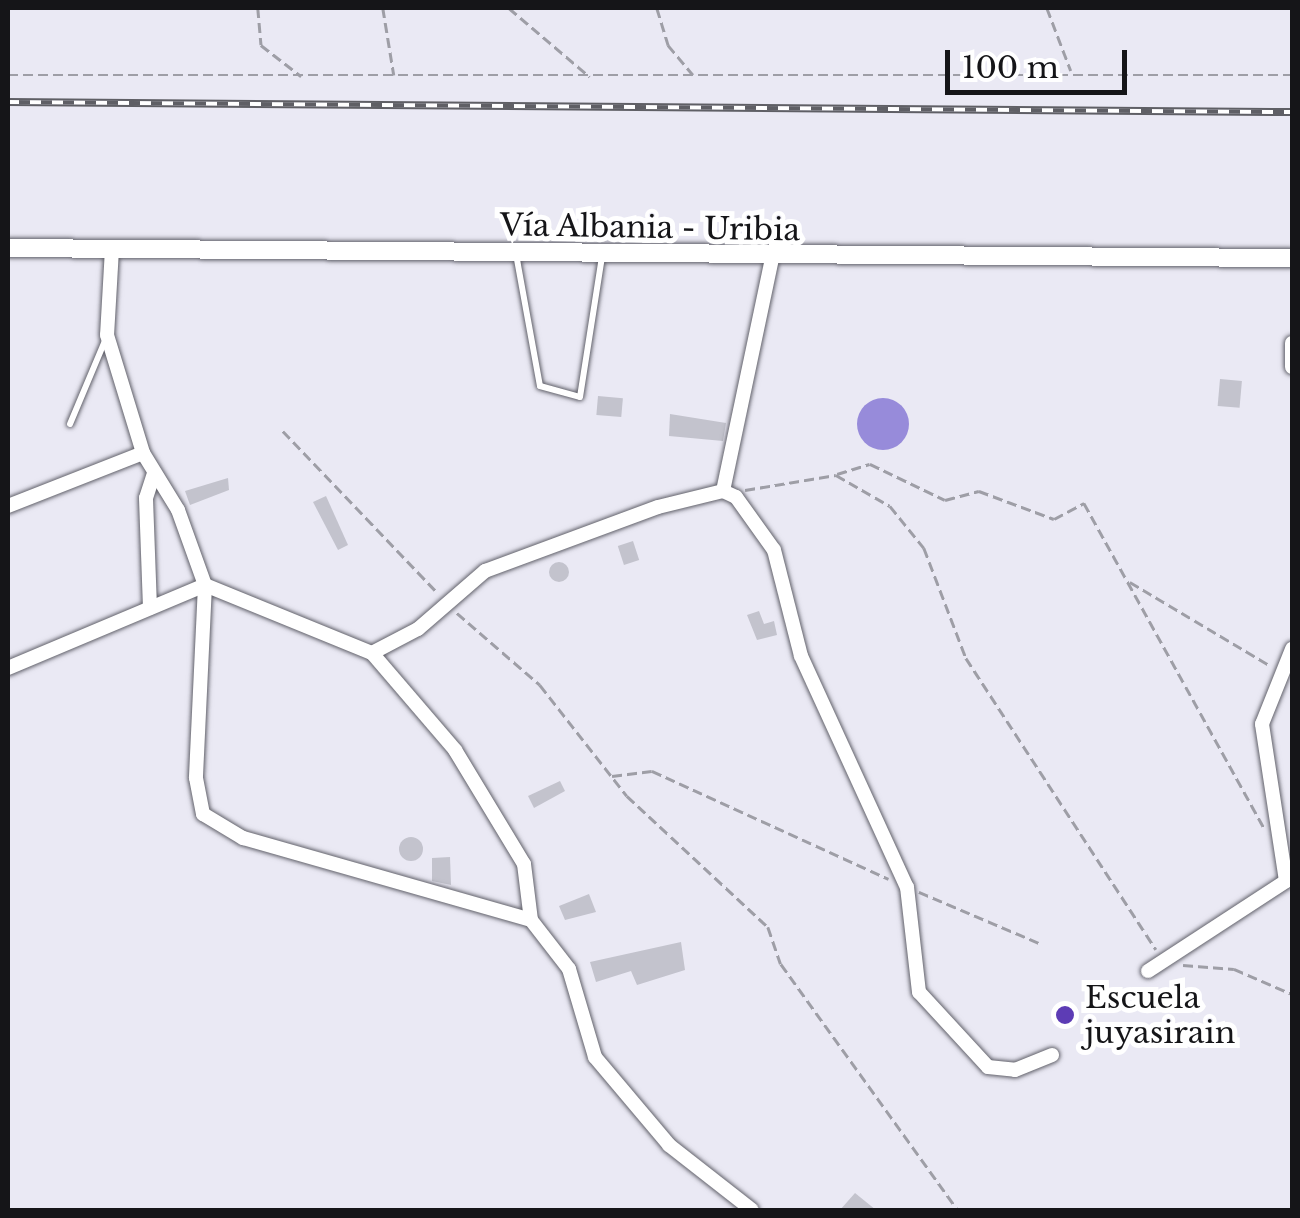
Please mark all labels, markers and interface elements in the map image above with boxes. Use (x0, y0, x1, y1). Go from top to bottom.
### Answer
scale bar (950, 30, 1132, 92)
text: 100 m (962, 49, 1059, 86)
street label: Vía Albania - Uribia (499, 207, 801, 249)
place label: Escuela juyasirain (1085, 980, 1235, 1050)
marker: Escuela juyasirain (1054, 1004, 1076, 1026)

